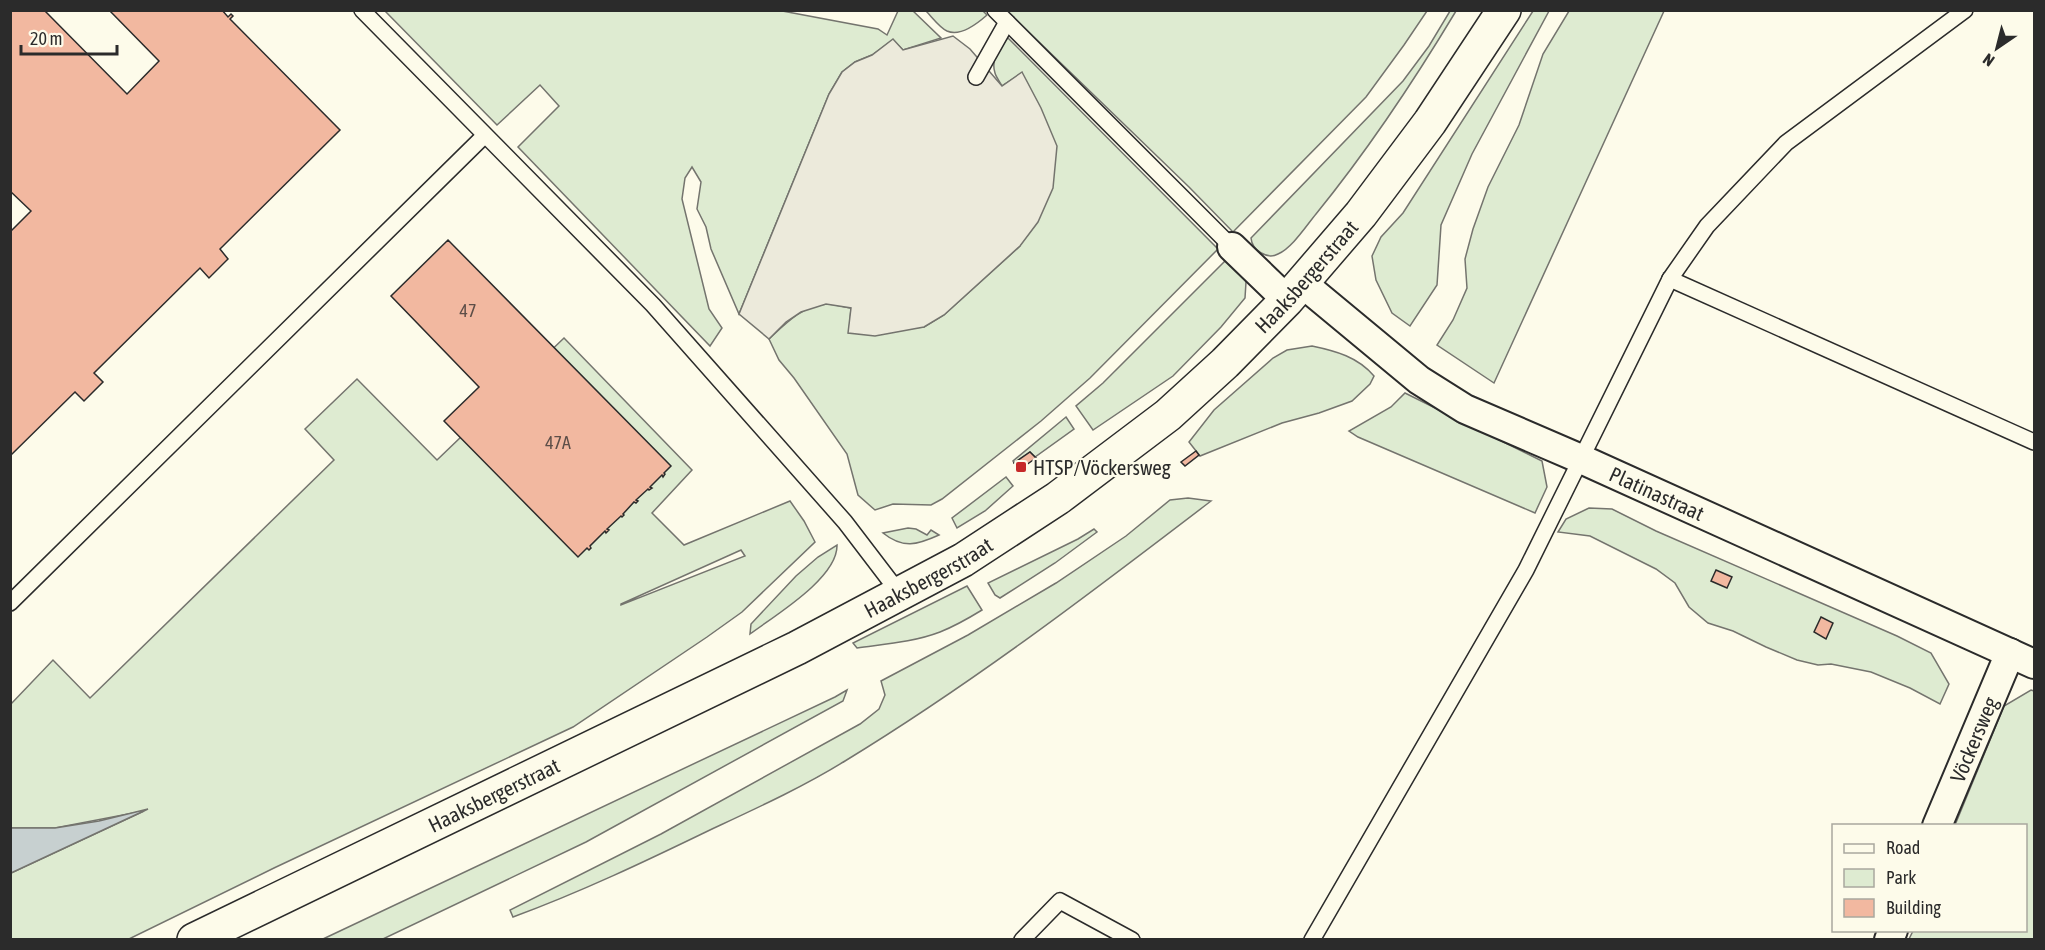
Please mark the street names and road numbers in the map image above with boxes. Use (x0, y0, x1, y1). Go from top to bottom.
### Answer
street label: Haaksbergerstraat (1250, 215, 1362, 338)
street label: Platinastraat (1606, 462, 1708, 525)
street label: Haaksbergerstraat (860, 532, 997, 622)
street label: Vöckersweg (1945, 693, 2002, 786)
street label: Haaksbergerstraat (424, 753, 563, 837)

